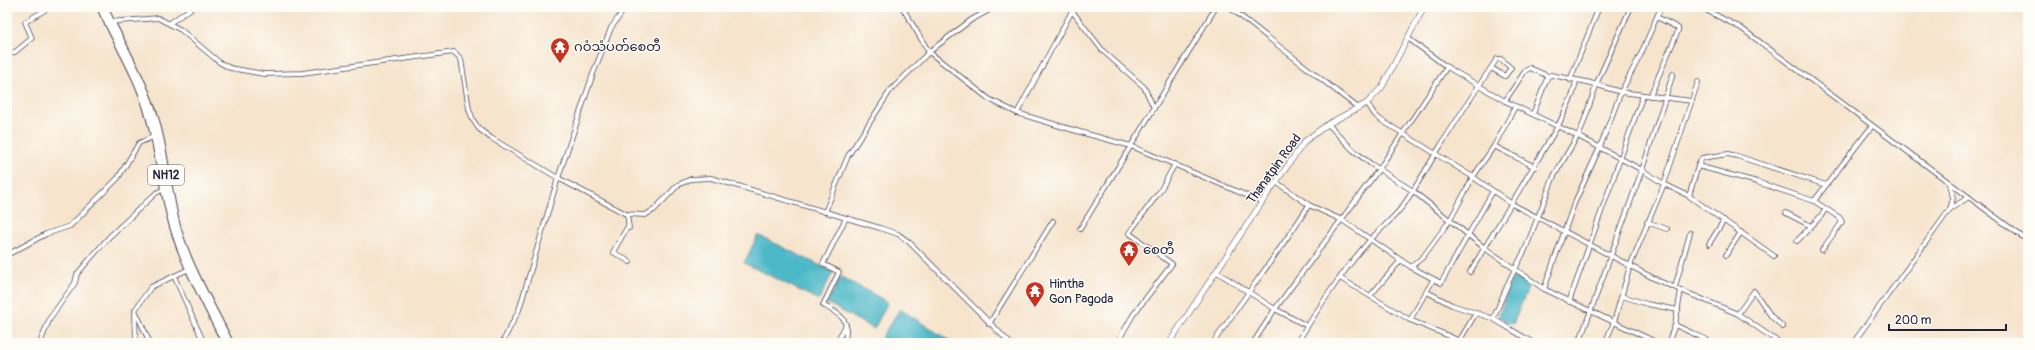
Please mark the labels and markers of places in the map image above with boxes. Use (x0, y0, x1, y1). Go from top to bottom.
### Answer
temple icon: ဂဝံသံပတ်စေတီ (549, 36, 571, 64)
place label: ဂဝံသံပတ်စေတီ (574, 38, 661, 55)
temple icon: စေတီ (1118, 239, 1140, 267)
place label: စေတီ (1143, 241, 1174, 258)
place label: Hintha Gon Pagoda (1049, 276, 1113, 307)
temple icon: Hintha Gon Pagoda (1024, 280, 1046, 308)

